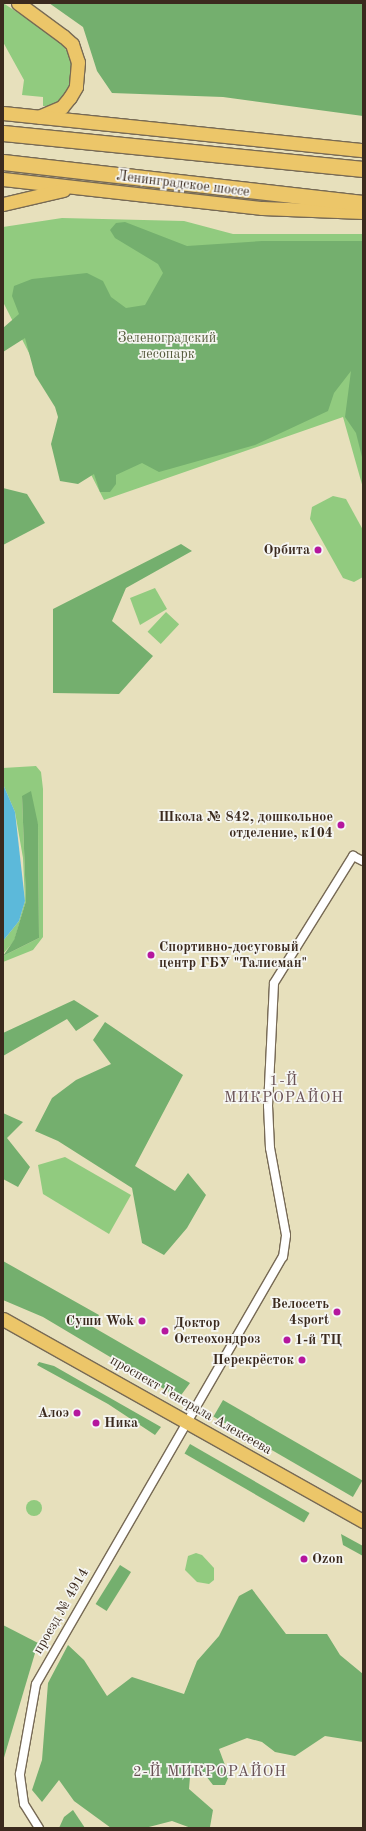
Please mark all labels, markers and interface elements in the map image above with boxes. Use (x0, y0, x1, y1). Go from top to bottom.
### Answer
street label: Ленинградское шоссе (115, 167, 251, 201)
park label: Зеленоградский лесопарк (118, 330, 216, 362)
place label: Орбита (263, 542, 310, 558)
marker: Орбита (313, 545, 323, 555)
place label: Школа № 842, дошкольное отделение, к104 (158, 809, 333, 842)
marker: Школа № 842, дошкольное отделение, к104 (336, 820, 346, 830)
place label: Спортивно-досуговый центр ГБУ "Талисман" (159, 939, 307, 972)
marker: Спортивно-досуговый центр ГБУ "Талисман" (146, 950, 156, 960)
district label: 1-Й МИКРОРАЙОН (224, 1072, 344, 1107)
place label: Велосеть 4sport (271, 1296, 329, 1328)
marker: Велосеть 4sport (332, 1307, 342, 1317)
place label: Суши Wok (66, 1313, 134, 1329)
place label: Доктор Остеохондроз (174, 1315, 260, 1348)
marker: Суши Wok (137, 1316, 147, 1326)
marker: Доктор Остеохондроз (159, 1325, 171, 1337)
place label: 1-й ТЦ (295, 1332, 342, 1348)
marker: 1-й ТЦ (282, 1335, 292, 1345)
street label: проспект Генерала Алексеева (107, 1352, 275, 1458)
place label: Перекрёсток (212, 1352, 294, 1368)
marker: Перекрёсток (297, 1355, 307, 1365)
place label: Алоэ (38, 1405, 69, 1421)
marker: Алоэ (72, 1408, 82, 1418)
place label: Ника (104, 1415, 138, 1431)
marker: Ника (91, 1418, 101, 1428)
place label: Ozon (312, 1551, 343, 1567)
marker: Ozon (299, 1554, 309, 1564)
street label: проезд № 4914 (30, 1565, 92, 1657)
district label: 2-Й МИКРОРАЙОН (133, 1764, 287, 1782)

